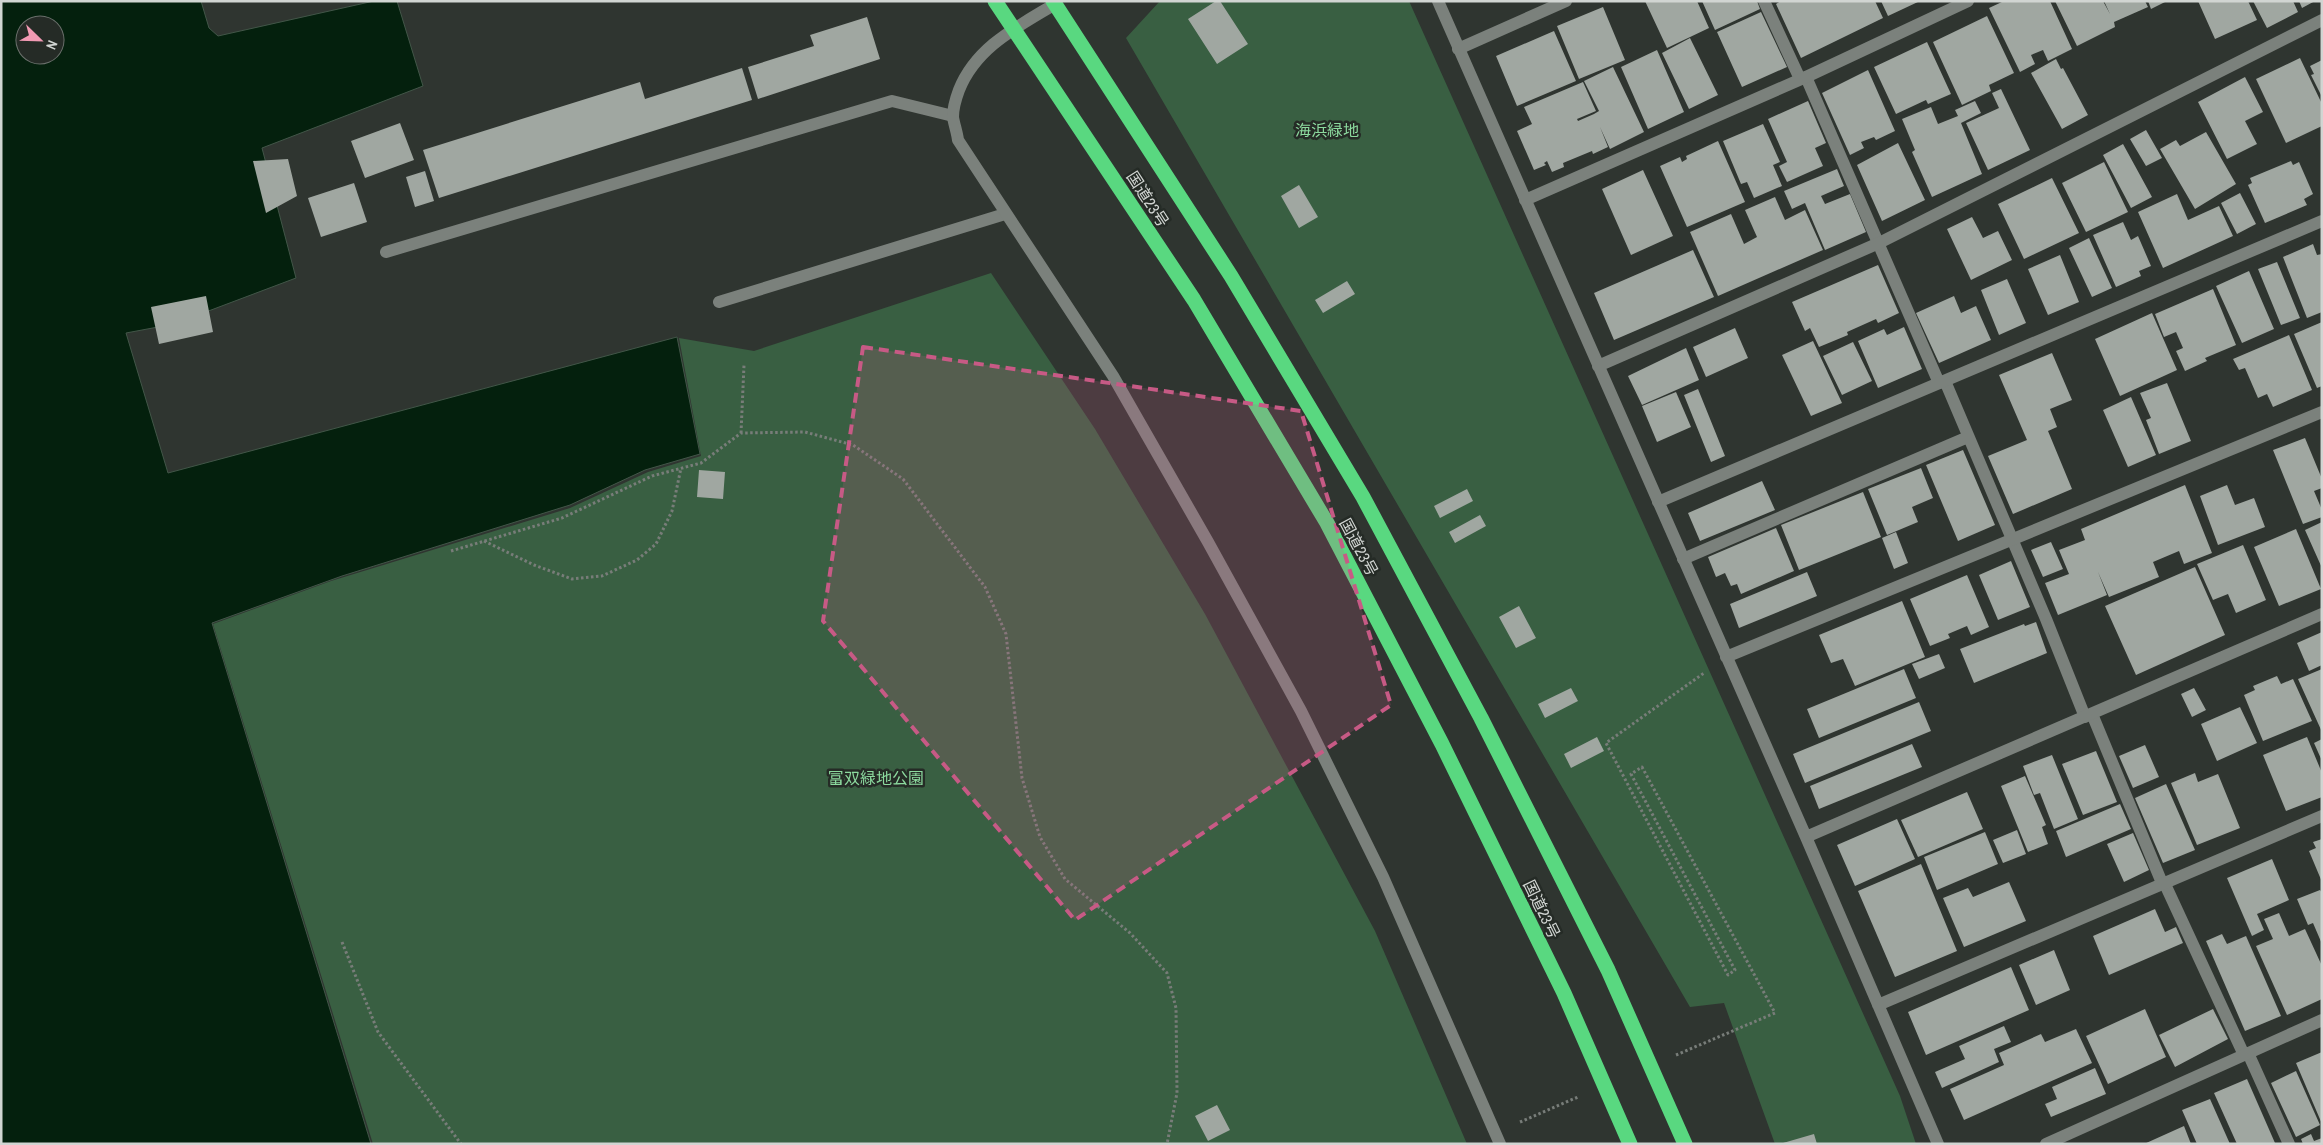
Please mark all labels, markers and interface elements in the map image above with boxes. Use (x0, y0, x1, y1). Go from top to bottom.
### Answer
north arrow (15, 15, 65, 65)
text: N (42, 38, 62, 52)
park label: 海浜緑地 (1295, 119, 1359, 141)
street label: 国道23号 (1122, 167, 1174, 231)
street label: 国道23号 (1335, 514, 1383, 580)
park label: 富双緑地公園 (828, 767, 924, 789)
street label: 国道23号 (1518, 876, 1566, 942)

